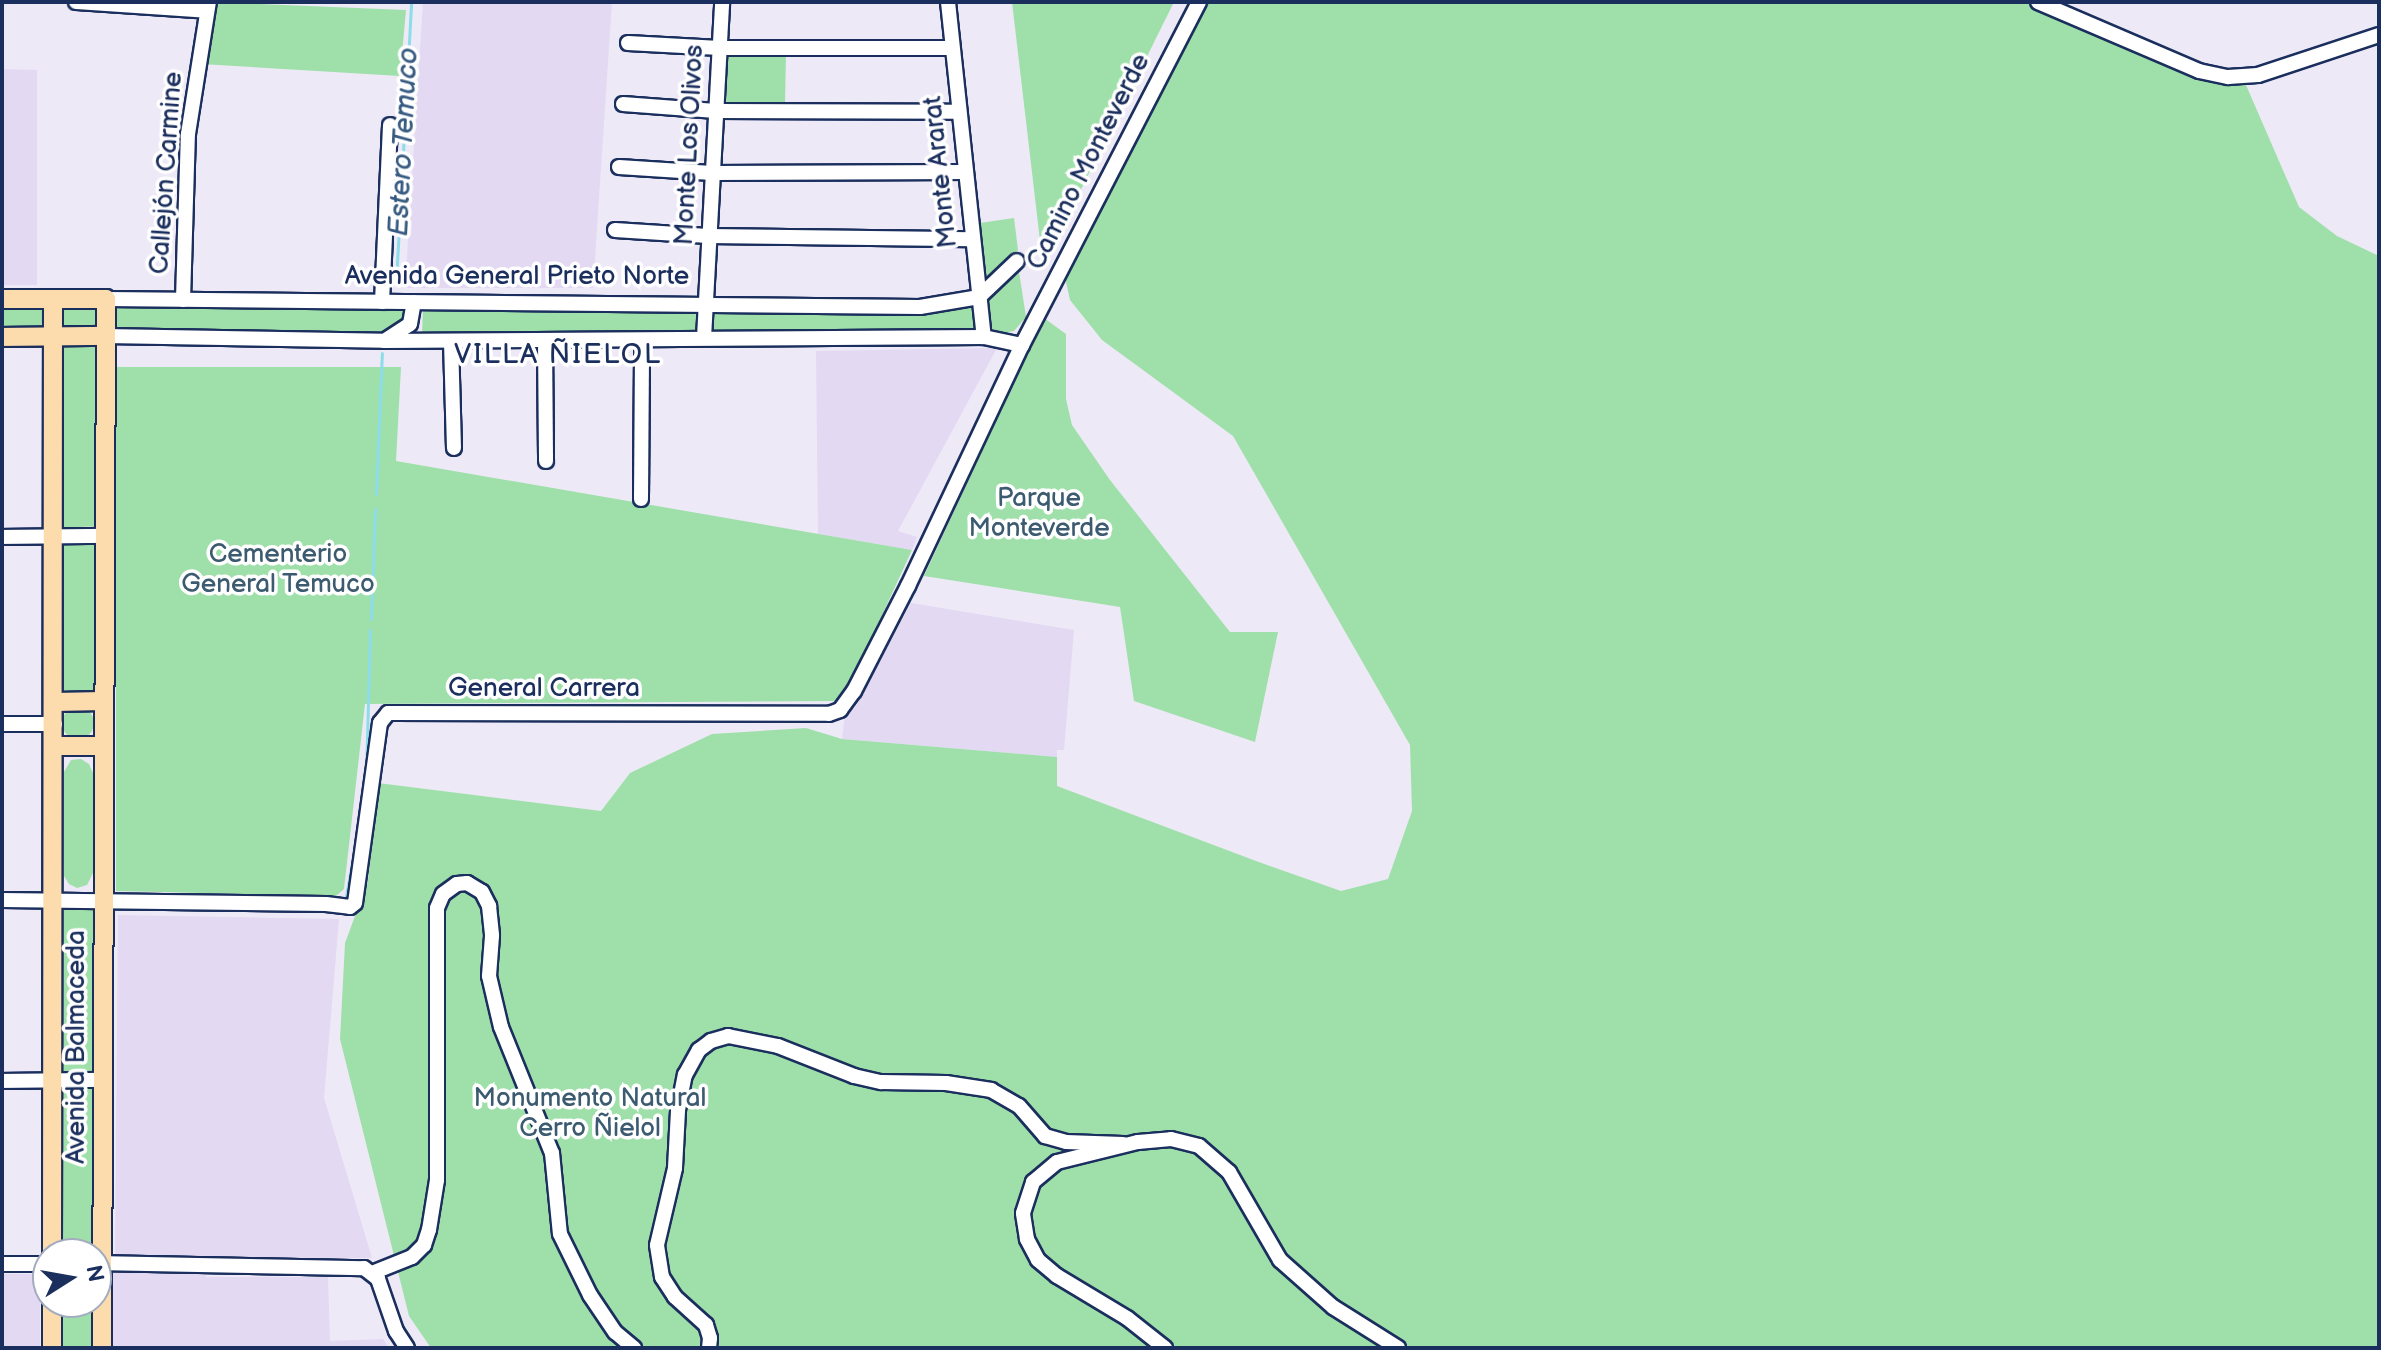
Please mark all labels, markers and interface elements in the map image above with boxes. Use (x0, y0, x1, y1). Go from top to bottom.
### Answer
street label: Monte Los Olivos (669, 44, 711, 246)
water label: Estero Temuco (382, 46, 426, 238)
street label: Camino Monteverde (1021, 49, 1157, 275)
street label: Callejón Carmine (144, 71, 190, 275)
street label: Monte Ararat (918, 95, 964, 249)
street label: Avenida General Prieto Norte (345, 261, 689, 293)
district label: VILLA ÑIELOL (454, 338, 662, 372)
park label: Parque Monteverde (968, 483, 1110, 544)
park label: Cementerio General Temuco (181, 539, 375, 600)
street label: General Carrera (448, 673, 640, 705)
street label: Avenida Balmaceda (61, 930, 93, 1164)
park label: Monumento Natural Cerro Ñielol (474, 1083, 706, 1144)
north arrow (32, 1238, 112, 1318)
text: N (79, 1263, 109, 1284)

